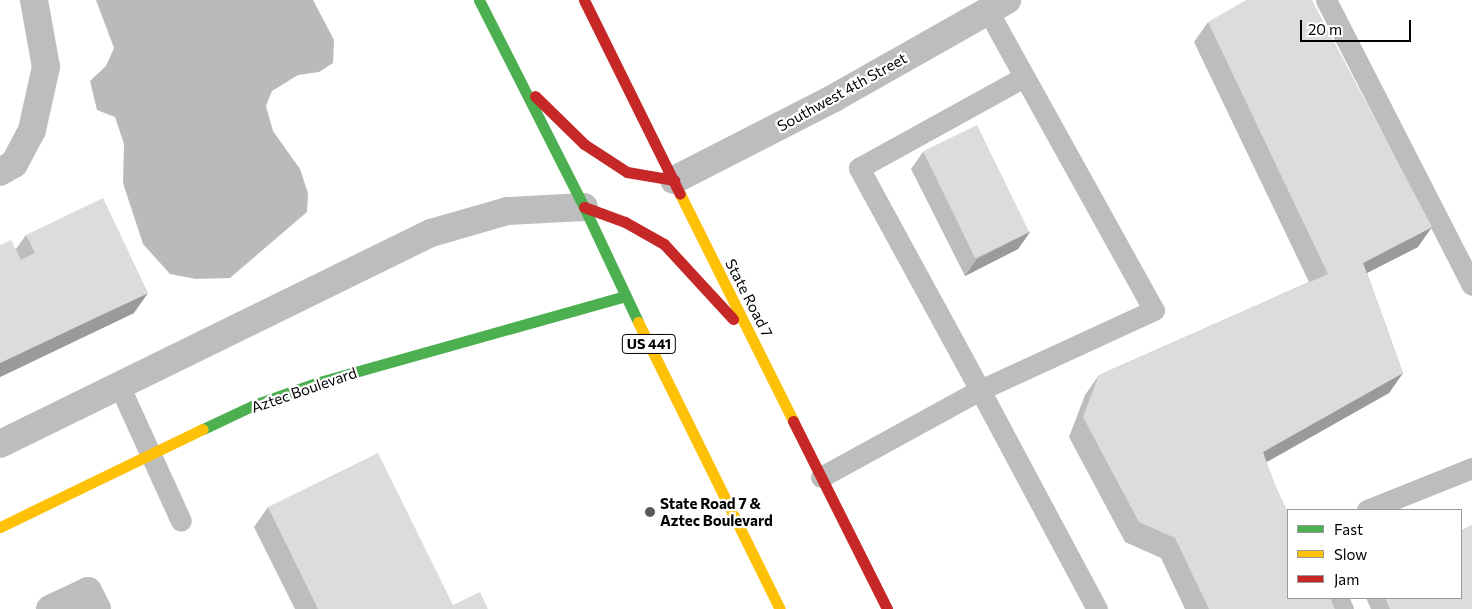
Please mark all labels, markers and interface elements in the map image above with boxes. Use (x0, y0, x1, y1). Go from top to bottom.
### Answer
scale bar (1302, 10, 1413, 42)
text: 20 m (1308, 20, 1342, 38)
street label: Southwest 4th Street (774, 49, 910, 135)
street label: State Road 7 (722, 256, 776, 340)
road number: US 441 (622, 332, 676, 356)
street label: Aztec Boulevard (249, 364, 359, 416)
place label: State Road 7 & Aztec Boulevard (660, 494, 773, 529)
marker: State Road 7 & Aztec Boulevard (644, 506, 656, 518)
legend (1287, 509, 1462, 599)
text: Fast (1334, 520, 1363, 538)
text: Slow (1334, 545, 1367, 563)
text: Jam (1334, 570, 1359, 588)

